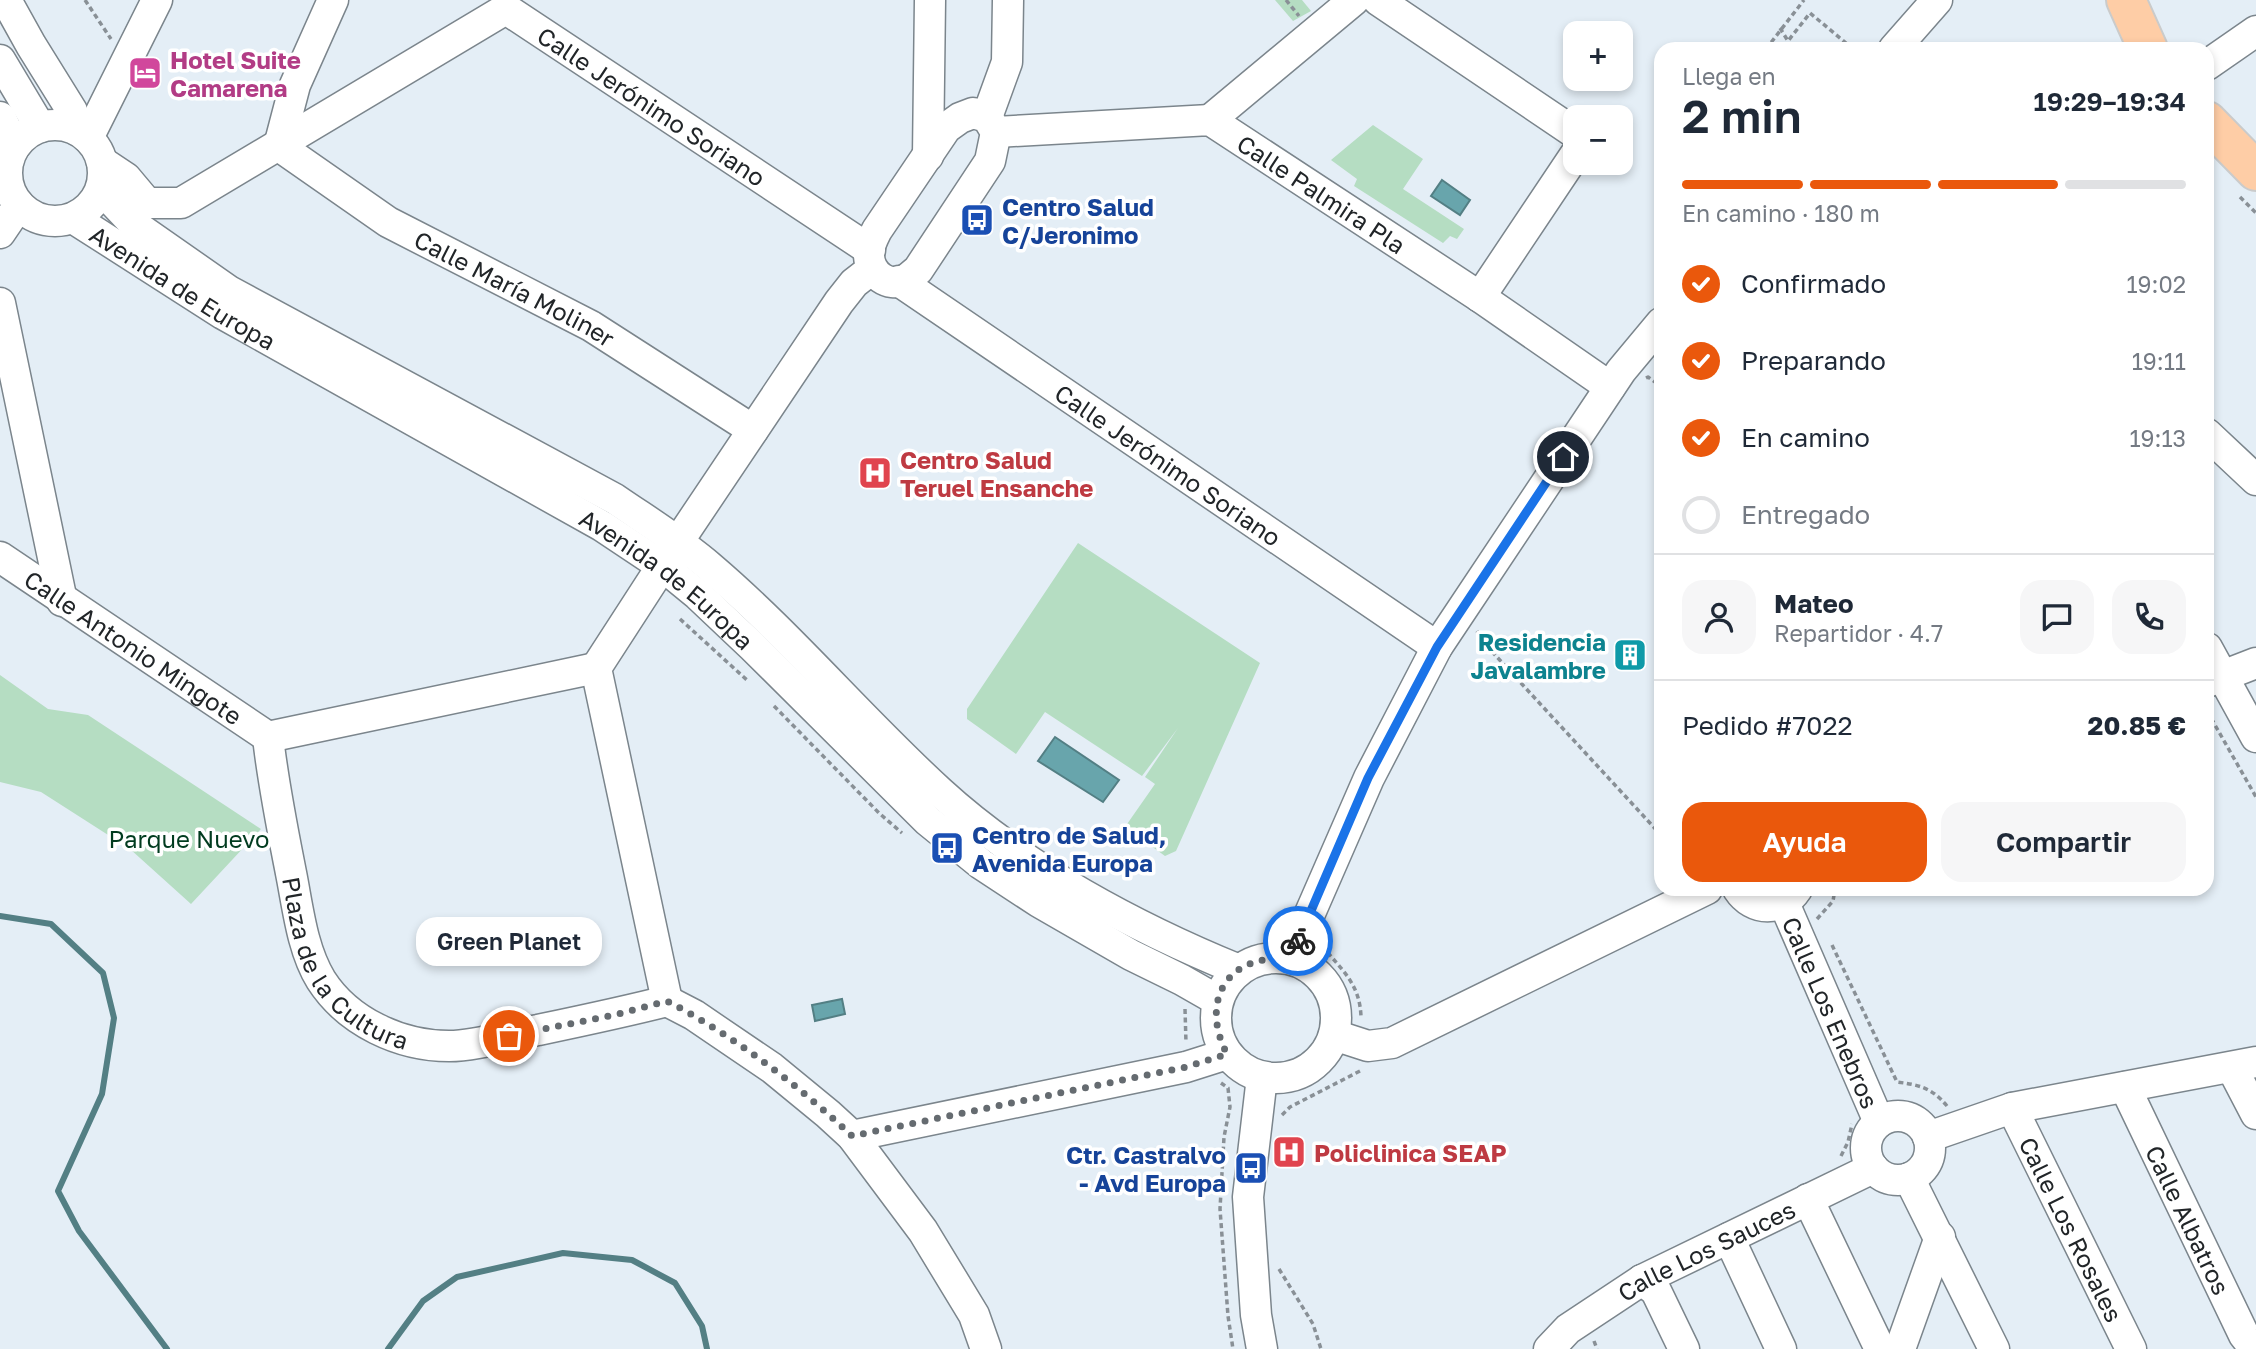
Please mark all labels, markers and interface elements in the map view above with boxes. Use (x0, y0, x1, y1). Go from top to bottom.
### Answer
street label: Calle Jerónimo Soriano (533, 20, 771, 191)
map controls (1563, 21, 1633, 175)
button: + (1563, 21, 1633, 91)
place label: Hotel Suite Camarena (170, 45, 301, 102)
hotel icon: Hotel Suite Camarena (126, 54, 164, 92)
text: Llega en (1682, 62, 1776, 90)
text: 19:29–19:34 (2034, 86, 2186, 117)
text: 2 min (1682, 88, 1802, 143)
button: − (1563, 105, 1633, 175)
street label: Calle Palmira Pla (1232, 128, 1411, 259)
place label: Centro Salud C/Jeronimo (1002, 192, 1154, 249)
text: En camino · 180 m (1682, 199, 1880, 227)
bus stop icon: Centro Salud C/Jeronimo (958, 201, 996, 239)
street label: Avenida de Europa (85, 219, 281, 355)
street label: Calle María Moliner (410, 224, 620, 352)
icon: check (1682, 265, 1720, 303)
text: Confirmado (1741, 268, 1886, 299)
text: 19:02 (2126, 270, 2186, 298)
icon: check (1682, 342, 1720, 380)
text: Preparando (1741, 345, 1886, 376)
text: 19:11 (2132, 347, 2186, 375)
street label: Calle Jerónimo Soriano (1050, 377, 1287, 551)
icon: check (1682, 419, 1720, 457)
text: En camino (1741, 422, 1870, 453)
text: 19:13 (2129, 424, 2186, 452)
pin (1533, 427, 1593, 487)
icon: home (1544, 438, 1582, 476)
place label: Centro Salud Teruel Ensanche (900, 445, 1094, 502)
hospital icon: Centro Salud Teruel Ensanche (856, 454, 894, 492)
text: Entregado (1741, 499, 1870, 530)
street label: Avenida de Europa (575, 502, 760, 655)
street label: Calle Antonio Mingote (19, 563, 248, 730)
button: person (1682, 580, 1756, 654)
button: chat (2020, 580, 2094, 654)
button: phone (2112, 580, 2186, 654)
text: Mateo (1774, 588, 1854, 619)
text: Repartidor · 4.7 (1774, 619, 1943, 647)
place label: Residencia Javalambre (1470, 627, 1606, 684)
building icon: Residencia Javalambre (1611, 636, 1649, 674)
text: Pedido #7022 (1682, 710, 1853, 741)
text: 20.85 € (2088, 710, 2186, 741)
button: Ayuda (1682, 802, 1927, 882)
button: Compartir (1941, 802, 2186, 882)
place label: Centro de Salud, Avenida Europa (972, 820, 1166, 877)
park label: Parque Nuevo (109, 824, 269, 853)
bus stop icon: Centro de Salud, Avenida Europa (928, 829, 966, 867)
street label: Plaza de la Cultura (278, 874, 412, 1054)
courier (1263, 906, 1333, 976)
street label: Calle Los Enebros (1777, 912, 1886, 1112)
callout: Green Planet (416, 917, 602, 966)
icon: bike (1279, 922, 1317, 960)
text: Green Planet (437, 927, 581, 955)
pin (479, 1006, 539, 1066)
icon: bag (490, 1017, 528, 1055)
street label: Calle Los Rosales (2014, 1132, 2130, 1326)
hospital icon: Policlinica SEAP (1270, 1133, 1308, 1171)
place label: Policlinica SEAP (1314, 1138, 1507, 1167)
place label: Ctr. Castralvo - Avd Europa (1066, 1140, 1226, 1197)
street label: Calle Albatros (2140, 1140, 2237, 1299)
bus stop icon: Ctr. Castralvo - Avd Europa (1232, 1149, 1270, 1187)
street label: Calle Los Sauces (1612, 1194, 1800, 1307)

